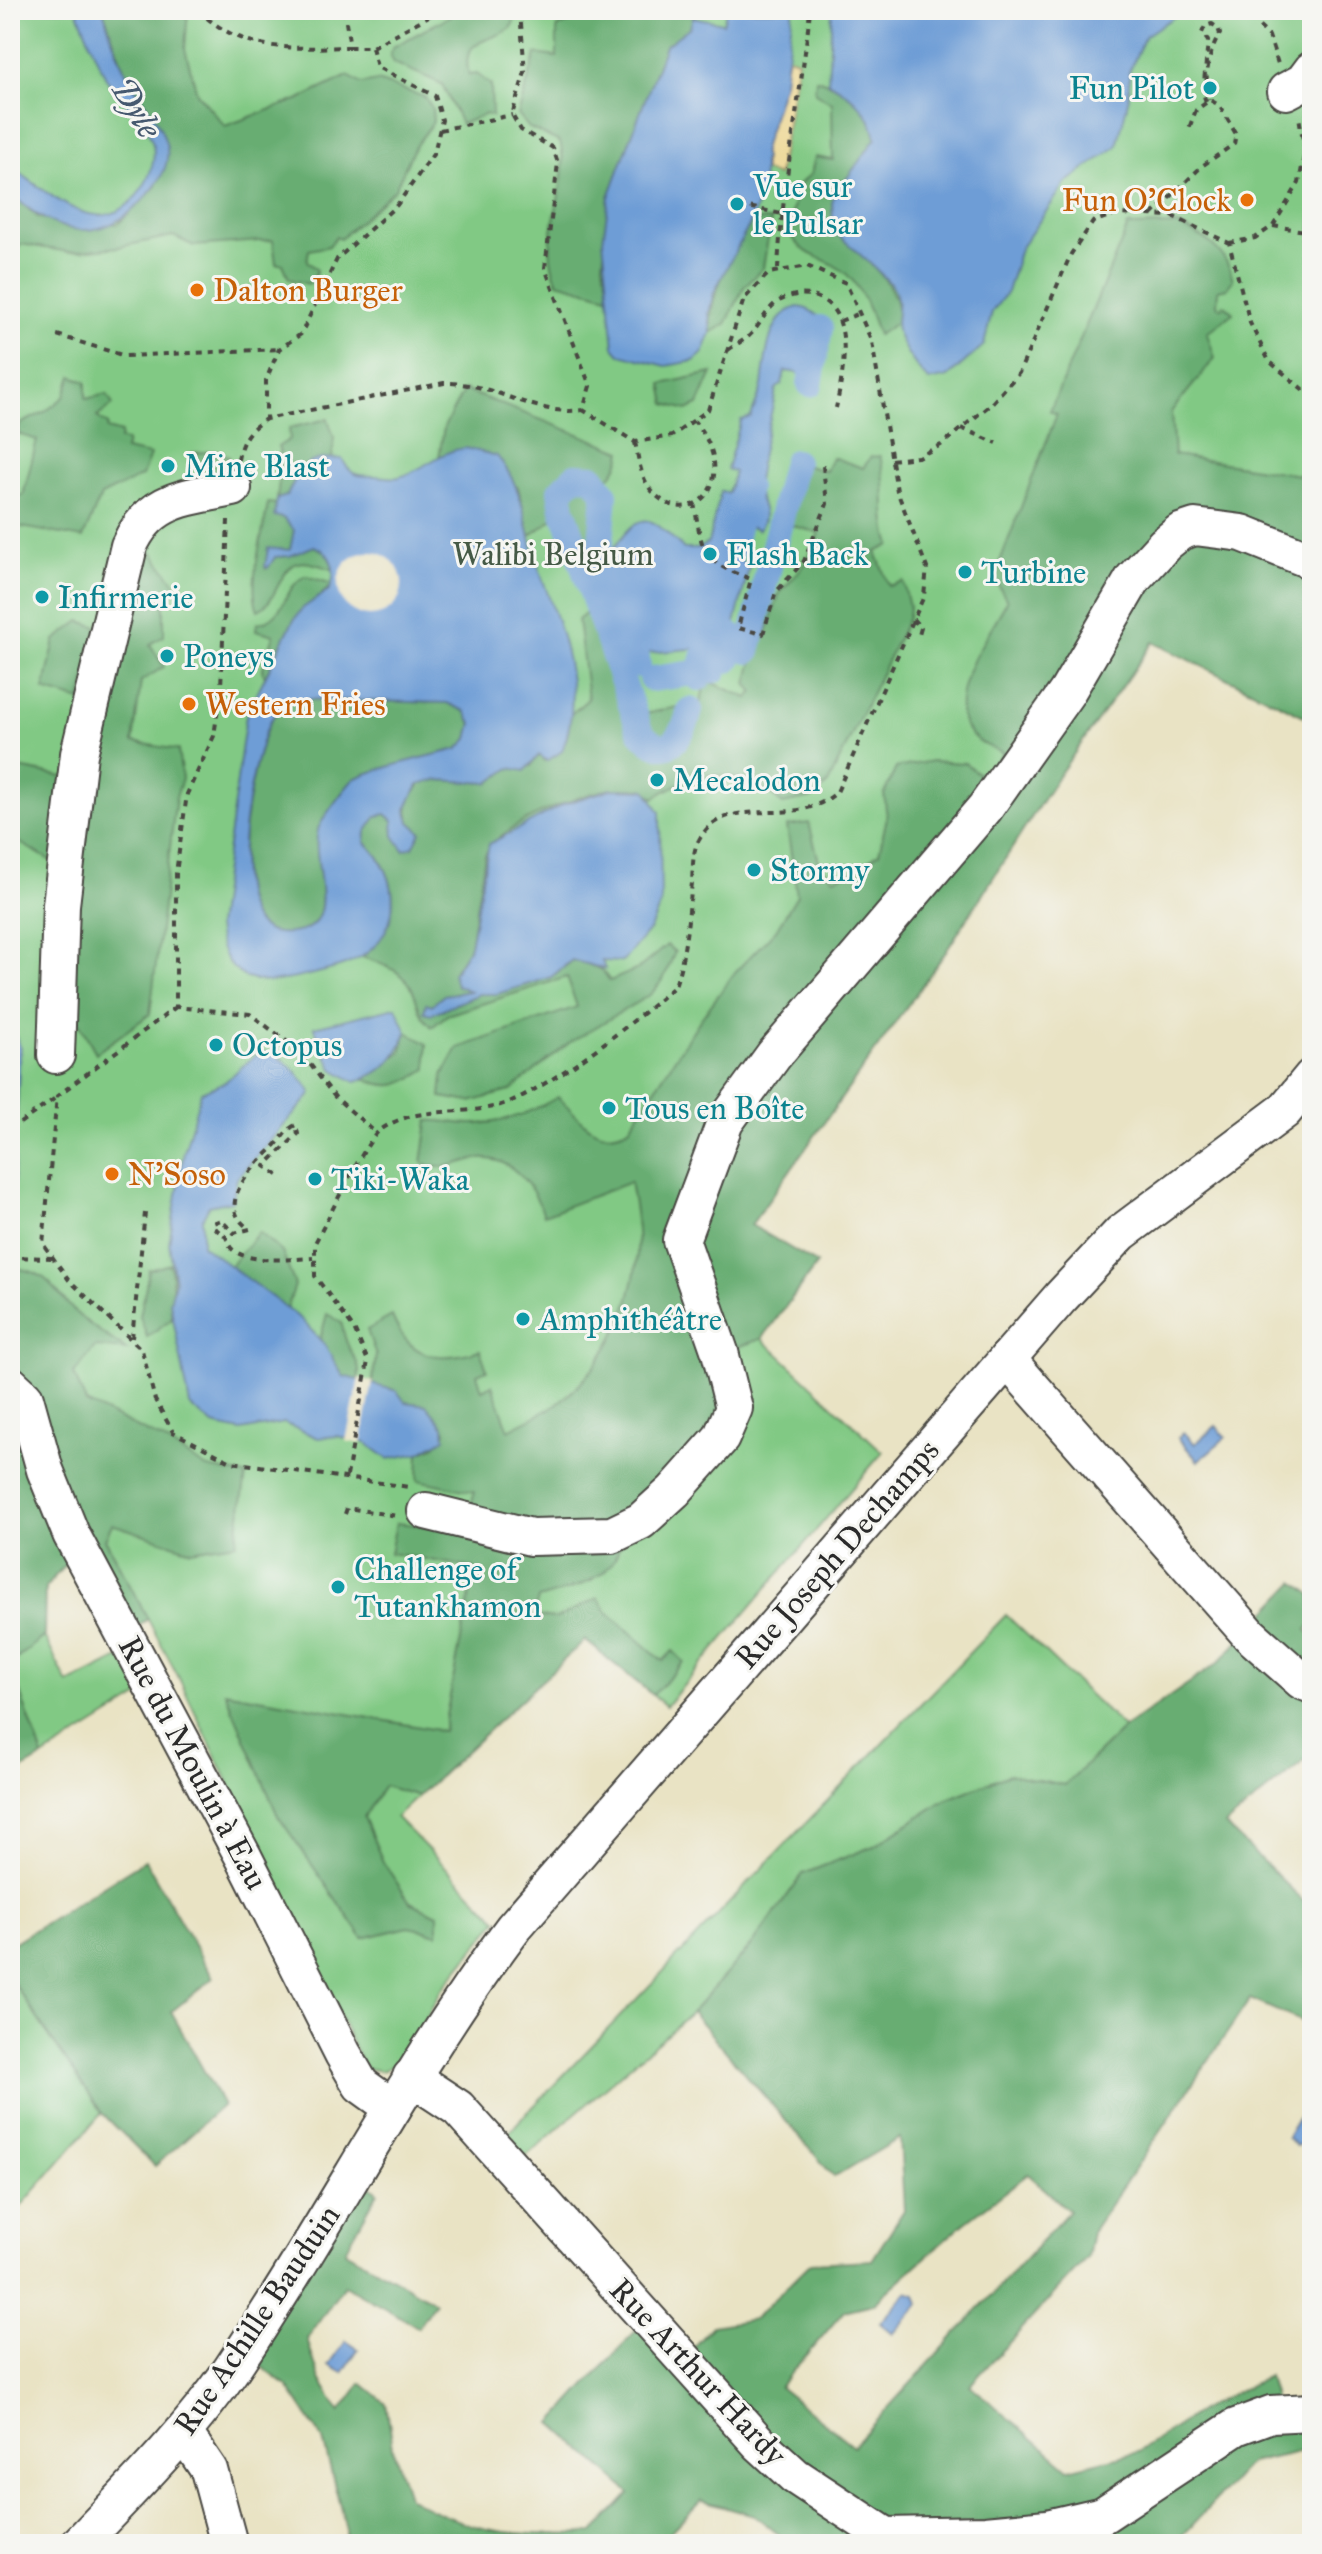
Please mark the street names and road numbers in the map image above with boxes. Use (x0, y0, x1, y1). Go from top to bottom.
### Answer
street label: Rue Joseph Dechamps (727, 1431, 947, 1677)
street label: Rue du Moulin à Eau (110, 1630, 276, 1896)
street label: Rue Achille Bauduin (166, 2197, 348, 2443)
street label: Rue Arthur Hardy (601, 2270, 795, 2474)

